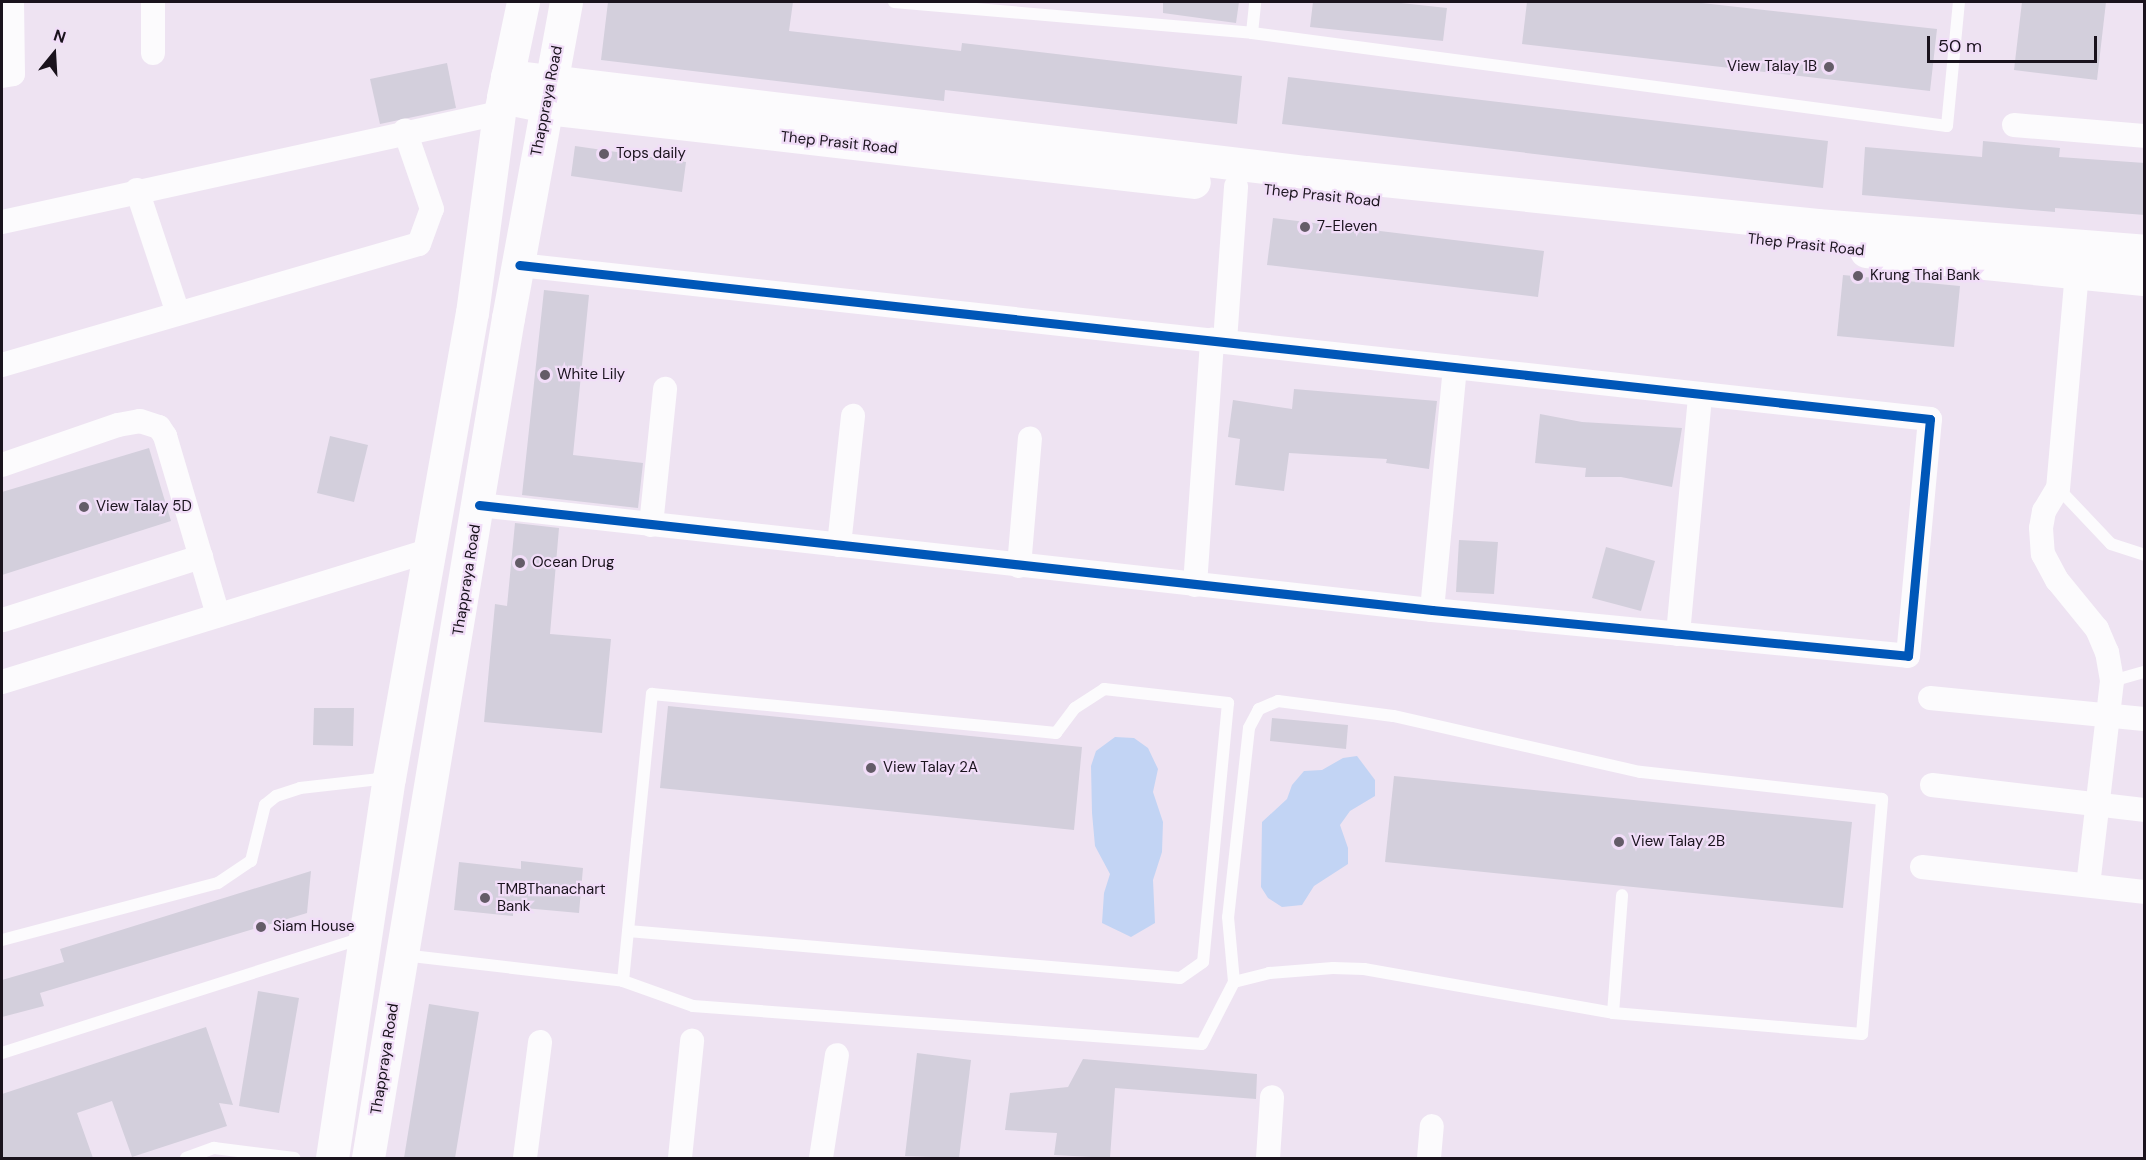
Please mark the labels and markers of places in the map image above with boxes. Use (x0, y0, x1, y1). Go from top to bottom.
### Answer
place label: View Talay 1B (1727, 58, 1817, 76)
marker: View Talay 1B (1822, 60, 1836, 74)
place label: Tops daily (616, 145, 686, 163)
marker: Tops daily (597, 147, 611, 161)
place label: 7-Eleven (1317, 218, 1377, 236)
marker: 7-Eleven (1298, 220, 1312, 234)
place label: Krung Thai Bank (1870, 267, 1980, 285)
marker: Krung Thai Bank (1851, 269, 1865, 283)
place label: White Lily (557, 366, 625, 384)
marker: White Lily (538, 368, 552, 382)
place label: View Talay 5D (96, 498, 192, 516)
marker: View Talay 5D (77, 500, 91, 514)
place label: Ocean Drug (532, 554, 614, 572)
marker: Ocean Drug (513, 556, 527, 570)
place label: View Talay 2A (883, 759, 978, 777)
marker: View Talay 2A (864, 761, 878, 775)
place label: View Talay 2B (1631, 833, 1725, 851)
marker: View Talay 2B (1612, 835, 1626, 849)
place label: TMBThanachart Bank (497, 880, 606, 915)
marker: TMBThanachart Bank (478, 891, 492, 905)
place label: Siam House (273, 918, 355, 936)
marker: Siam House (254, 920, 268, 934)

